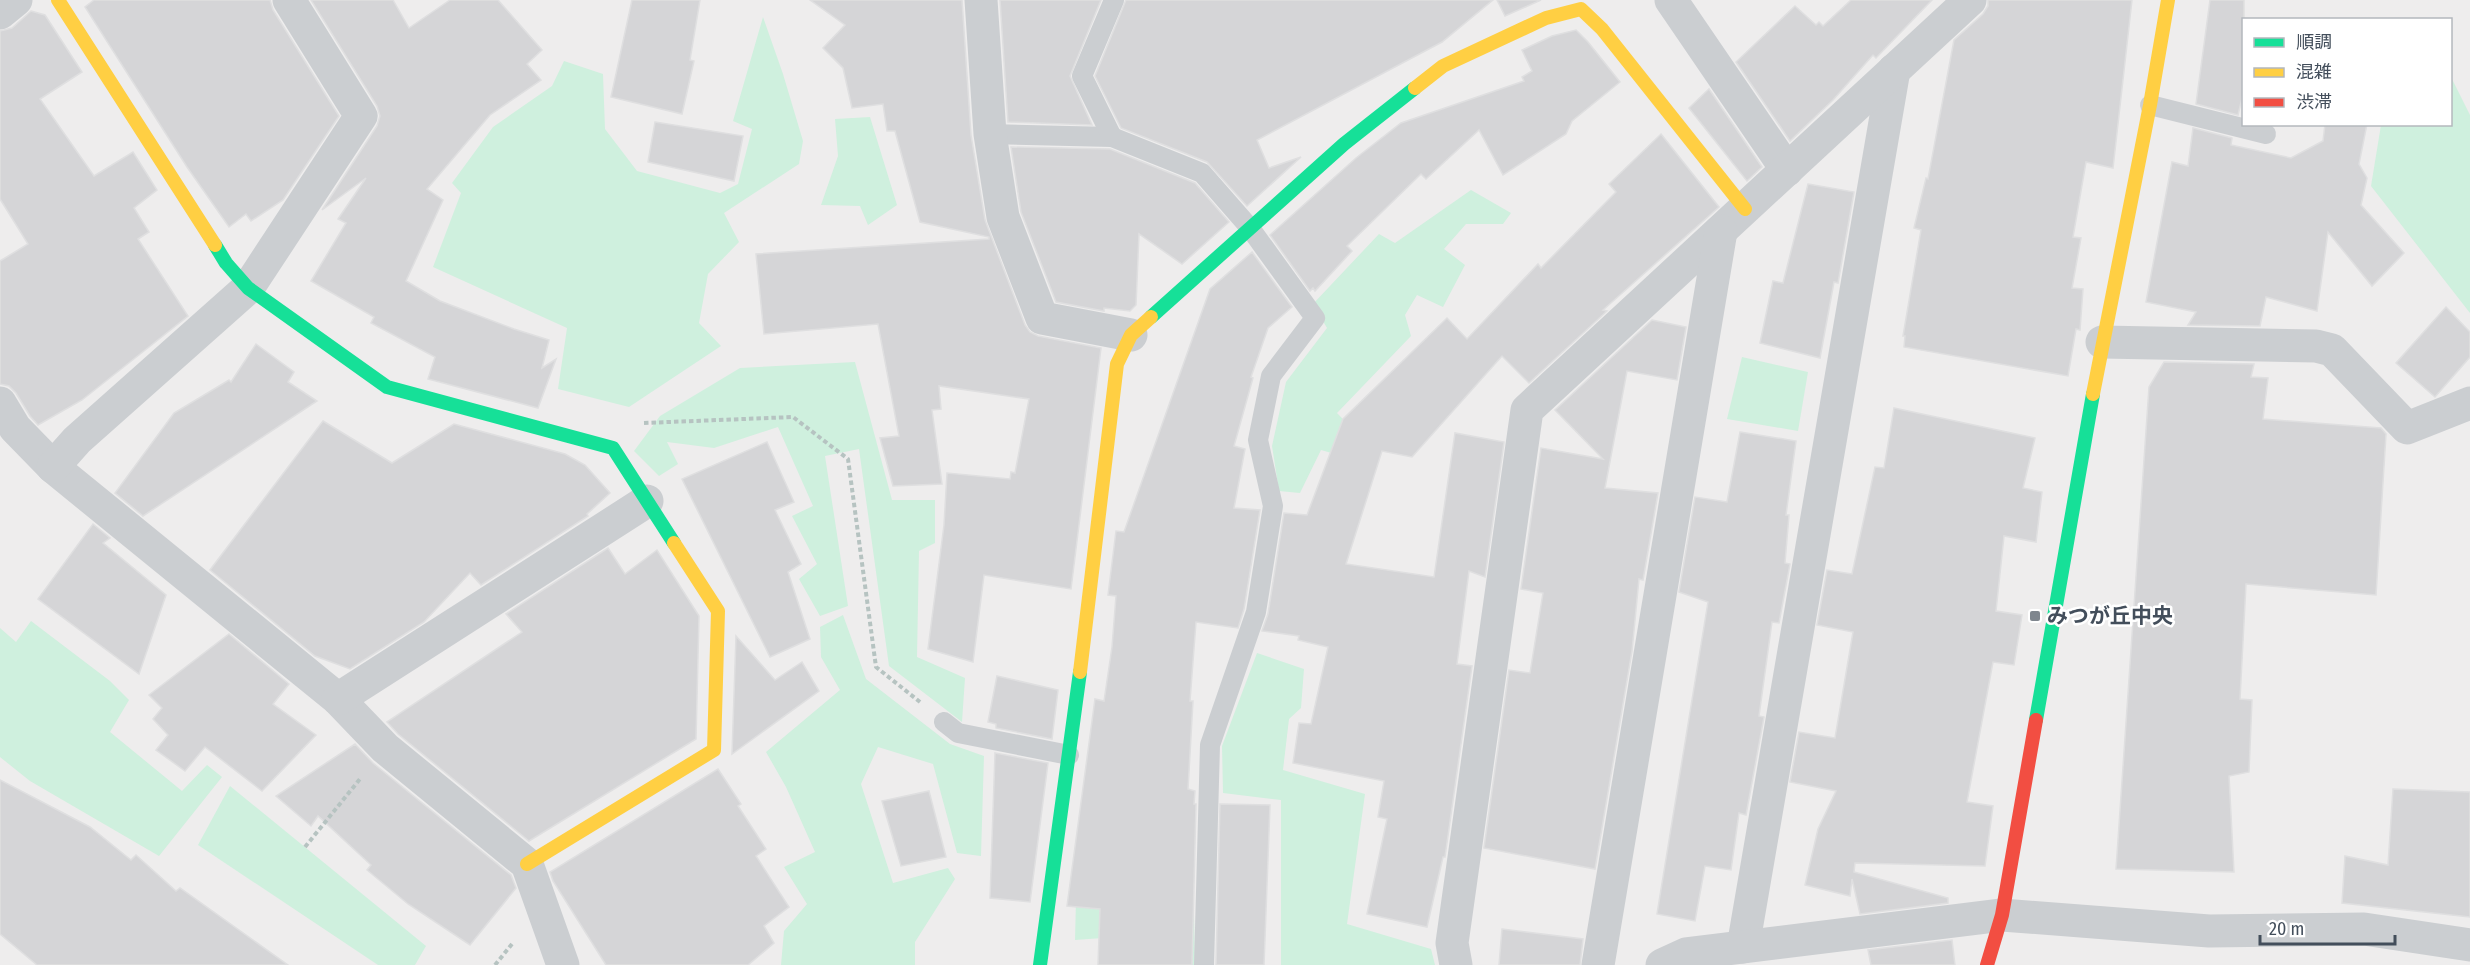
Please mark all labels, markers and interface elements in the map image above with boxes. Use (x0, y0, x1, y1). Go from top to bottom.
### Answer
legend (2242, 18, 2452, 126)
text: 順調 (2296, 31, 2332, 53)
text: 混雑 (2296, 61, 2332, 83)
text: 渋滞 (2296, 91, 2332, 113)
place label: みつが丘中央 (2047, 603, 2173, 629)
marker: みつが丘中央 (2028, 609, 2042, 623)
scale bar (2260, 908, 2395, 946)
text: 20 m (2269, 918, 2304, 940)

